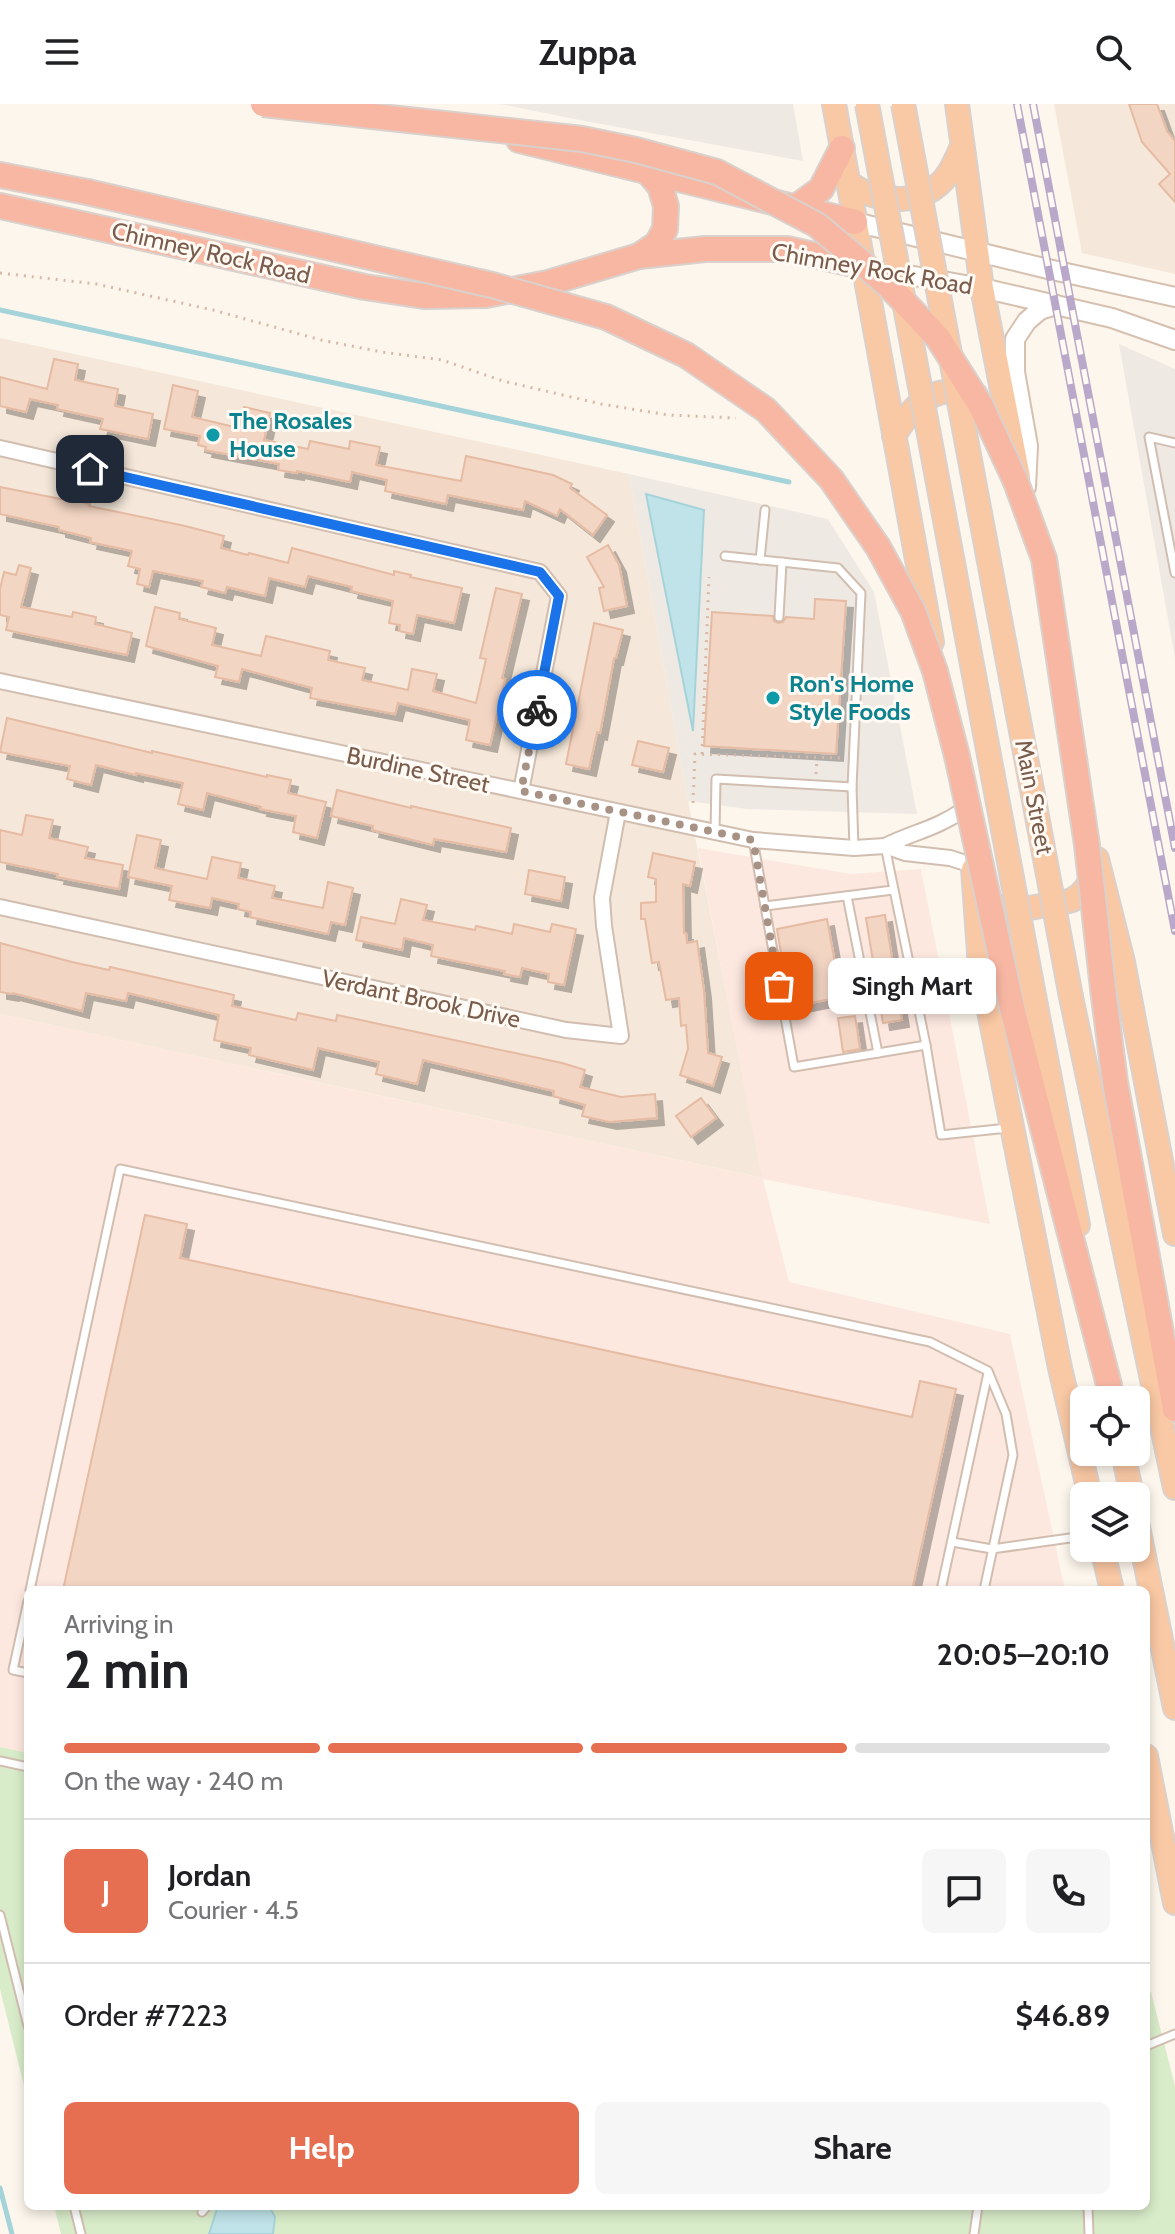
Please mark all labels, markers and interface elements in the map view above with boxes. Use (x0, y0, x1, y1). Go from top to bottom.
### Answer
icon: menu (40, 30, 84, 74)
text: Zuppa (539, 30, 636, 74)
icon: search (1091, 30, 1135, 74)
street label: Chimney Rock Road (109, 216, 313, 290)
street label: Chimney Rock Road (769, 237, 975, 300)
place label: The Rosales House (229, 406, 352, 463)
marker: The Rosales House (204, 426, 222, 444)
pin (56, 435, 124, 503)
icon: home (68, 447, 112, 491)
place label: Ron's Home Style Foods (789, 669, 914, 726)
courier (497, 670, 577, 750)
icon: bike (515, 688, 559, 732)
marker: Ron's Home Style Foods (764, 689, 782, 707)
street label: Main Street (1009, 737, 1060, 857)
street label: Burdine Street (344, 740, 492, 799)
pin (745, 952, 813, 1020)
callout: Singh Mart (827, 958, 995, 1014)
street label: Verdant Brook Drive (319, 963, 523, 1034)
icon: bag (757, 964, 801, 1008)
text: Singh Mart (852, 970, 972, 1002)
map controls (1070, 1386, 1150, 1562)
button: locate (1070, 1386, 1150, 1466)
button: layers (1070, 1482, 1150, 1562)
text: Arriving in (64, 1608, 174, 1640)
text: 20:05–20:10 (937, 1636, 1110, 1673)
text: 2 min (64, 1638, 190, 1701)
text: On the way · 240 m (64, 1765, 283, 1797)
button: chat (922, 1849, 1006, 1933)
button: phone (1026, 1849, 1110, 1933)
text: Jordan (168, 1857, 251, 1894)
text: J (102, 1873, 110, 1910)
text: Courier · 4.5 (168, 1894, 299, 1926)
text: Order #7223 (64, 1997, 228, 2034)
text: $46.89 (1015, 1997, 1110, 2034)
button: Help (64, 2102, 579, 2194)
button: Share (595, 2102, 1110, 2194)

